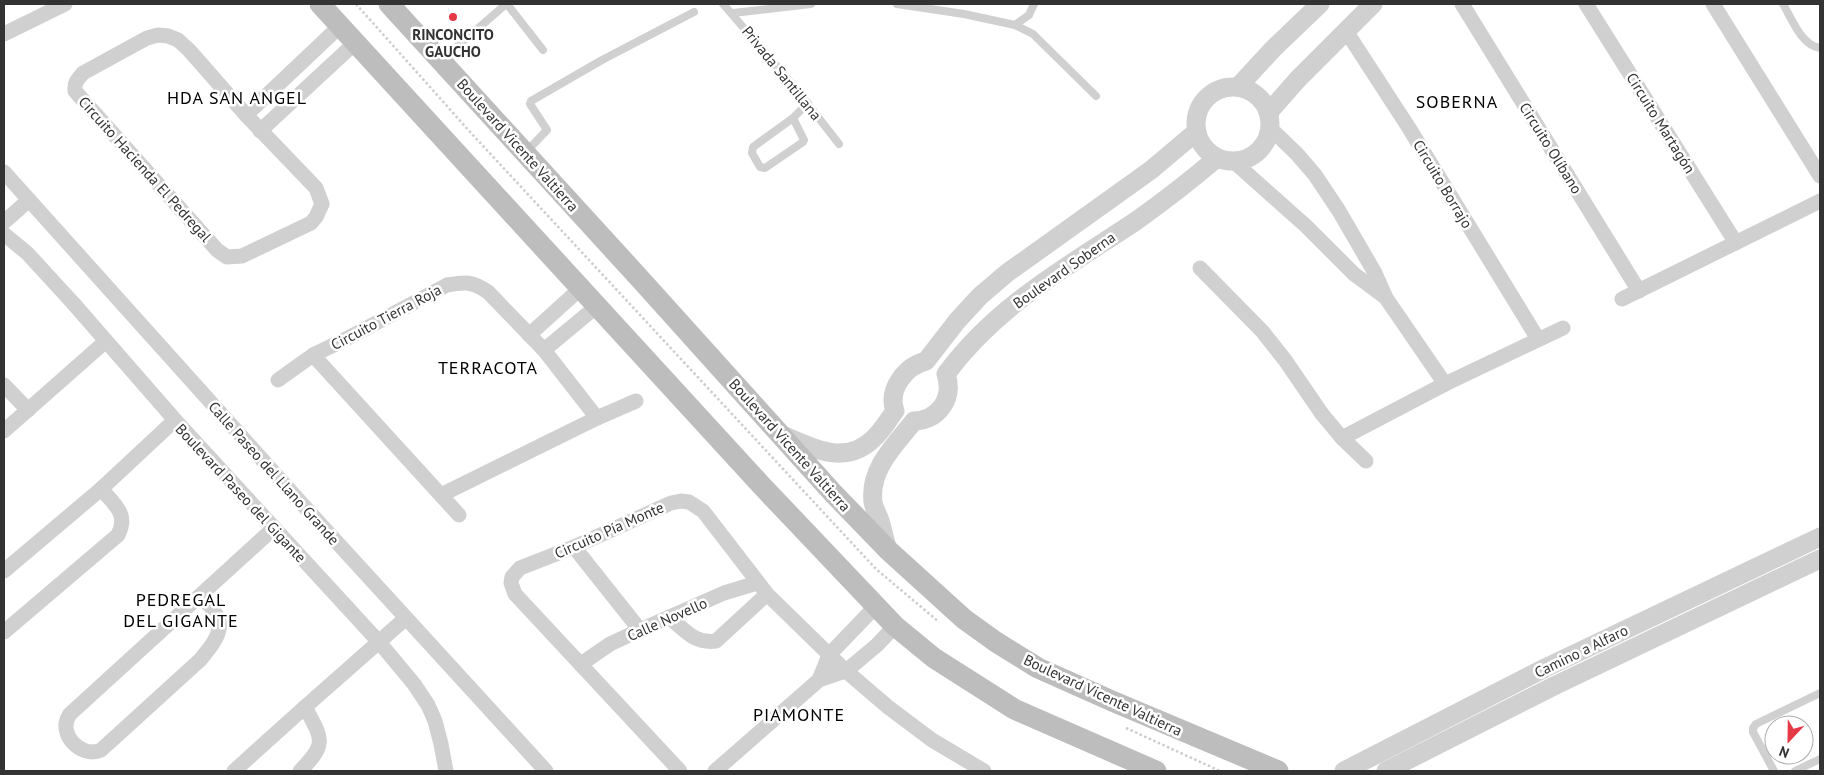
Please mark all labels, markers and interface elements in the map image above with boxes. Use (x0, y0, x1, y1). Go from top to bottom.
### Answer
marker: RINCONCITO GAUCHO (447, 11, 459, 23)
street label: Privada Santillana (738, 22, 826, 124)
place label: RINCONCITO GAUCHO (412, 25, 494, 61)
street label: Circuito Martagón (1622, 69, 1700, 177)
street label: Boulevard Vicente Valtierra (453, 74, 583, 216)
district label: HDA SAN ANGEL (167, 86, 307, 109)
district label: SOBERNA (1416, 90, 1498, 113)
street label: Circuito Hacienda El Pedregal (75, 92, 216, 246)
street label: Circuito Olíbano (1515, 99, 1587, 197)
street label: Circuito Borrajo (1409, 136, 1477, 232)
street label: Boulevard Soberna (1009, 228, 1119, 312)
street label: Circuito Tierra Roja (328, 280, 444, 354)
district label: TERRACOTA (438, 356, 538, 379)
street label: Boulevard Vicente Valtierra (725, 374, 855, 516)
street label: Calle Paseo del Llano Grande (204, 397, 344, 549)
street label: Boulevard Paseo del Gigante (172, 420, 310, 566)
street label: Circuito Pía Monte (551, 497, 667, 563)
district label: PEDREGAL DEL GIGANTE (123, 588, 239, 632)
street label: Calle Novello (624, 593, 710, 645)
street label: Camino a Alfaro (1531, 620, 1631, 682)
street label: Boulevard Vicente Valtierra (1021, 650, 1185, 740)
district label: PIAMONTE (753, 703, 845, 726)
north arrow (1764, 715, 1814, 765)
text: N (1776, 742, 1792, 762)

